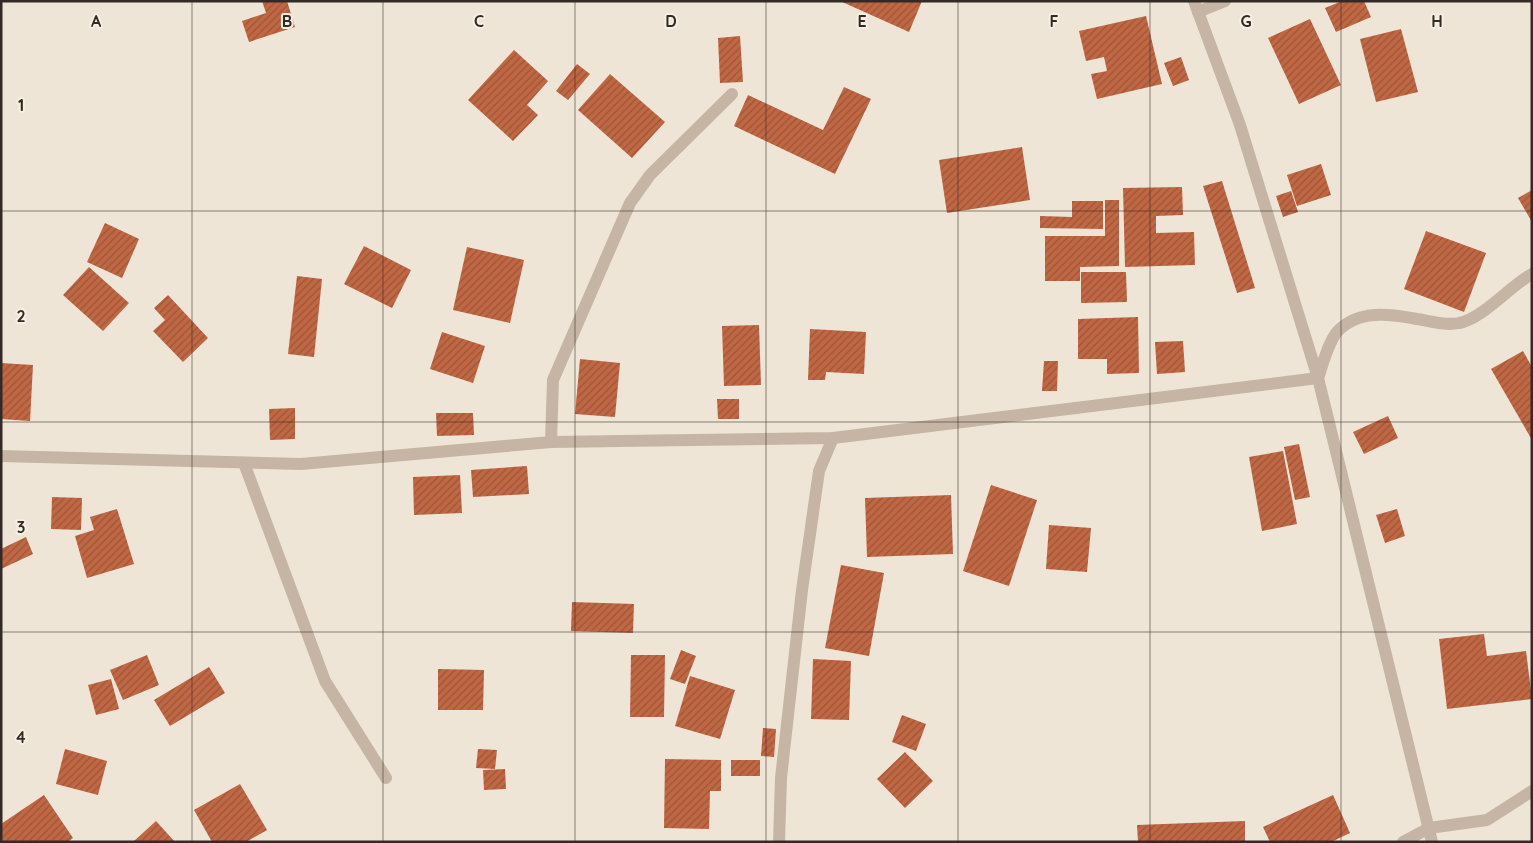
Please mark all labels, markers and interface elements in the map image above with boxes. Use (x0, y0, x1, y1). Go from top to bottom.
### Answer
text: A (91, 11, 102, 31)
text: B (282, 11, 292, 31)
text: C (474, 11, 484, 31)
text: D (665, 11, 677, 31)
text: E (857, 11, 867, 31)
text: F (1050, 11, 1059, 31)
text: G (1240, 11, 1252, 31)
text: H (1431, 11, 1443, 31)
text: 1 (18, 95, 24, 115)
text: 2 (16, 306, 26, 326)
text: 3 (17, 517, 25, 537)
text: 4 (16, 727, 26, 747)

